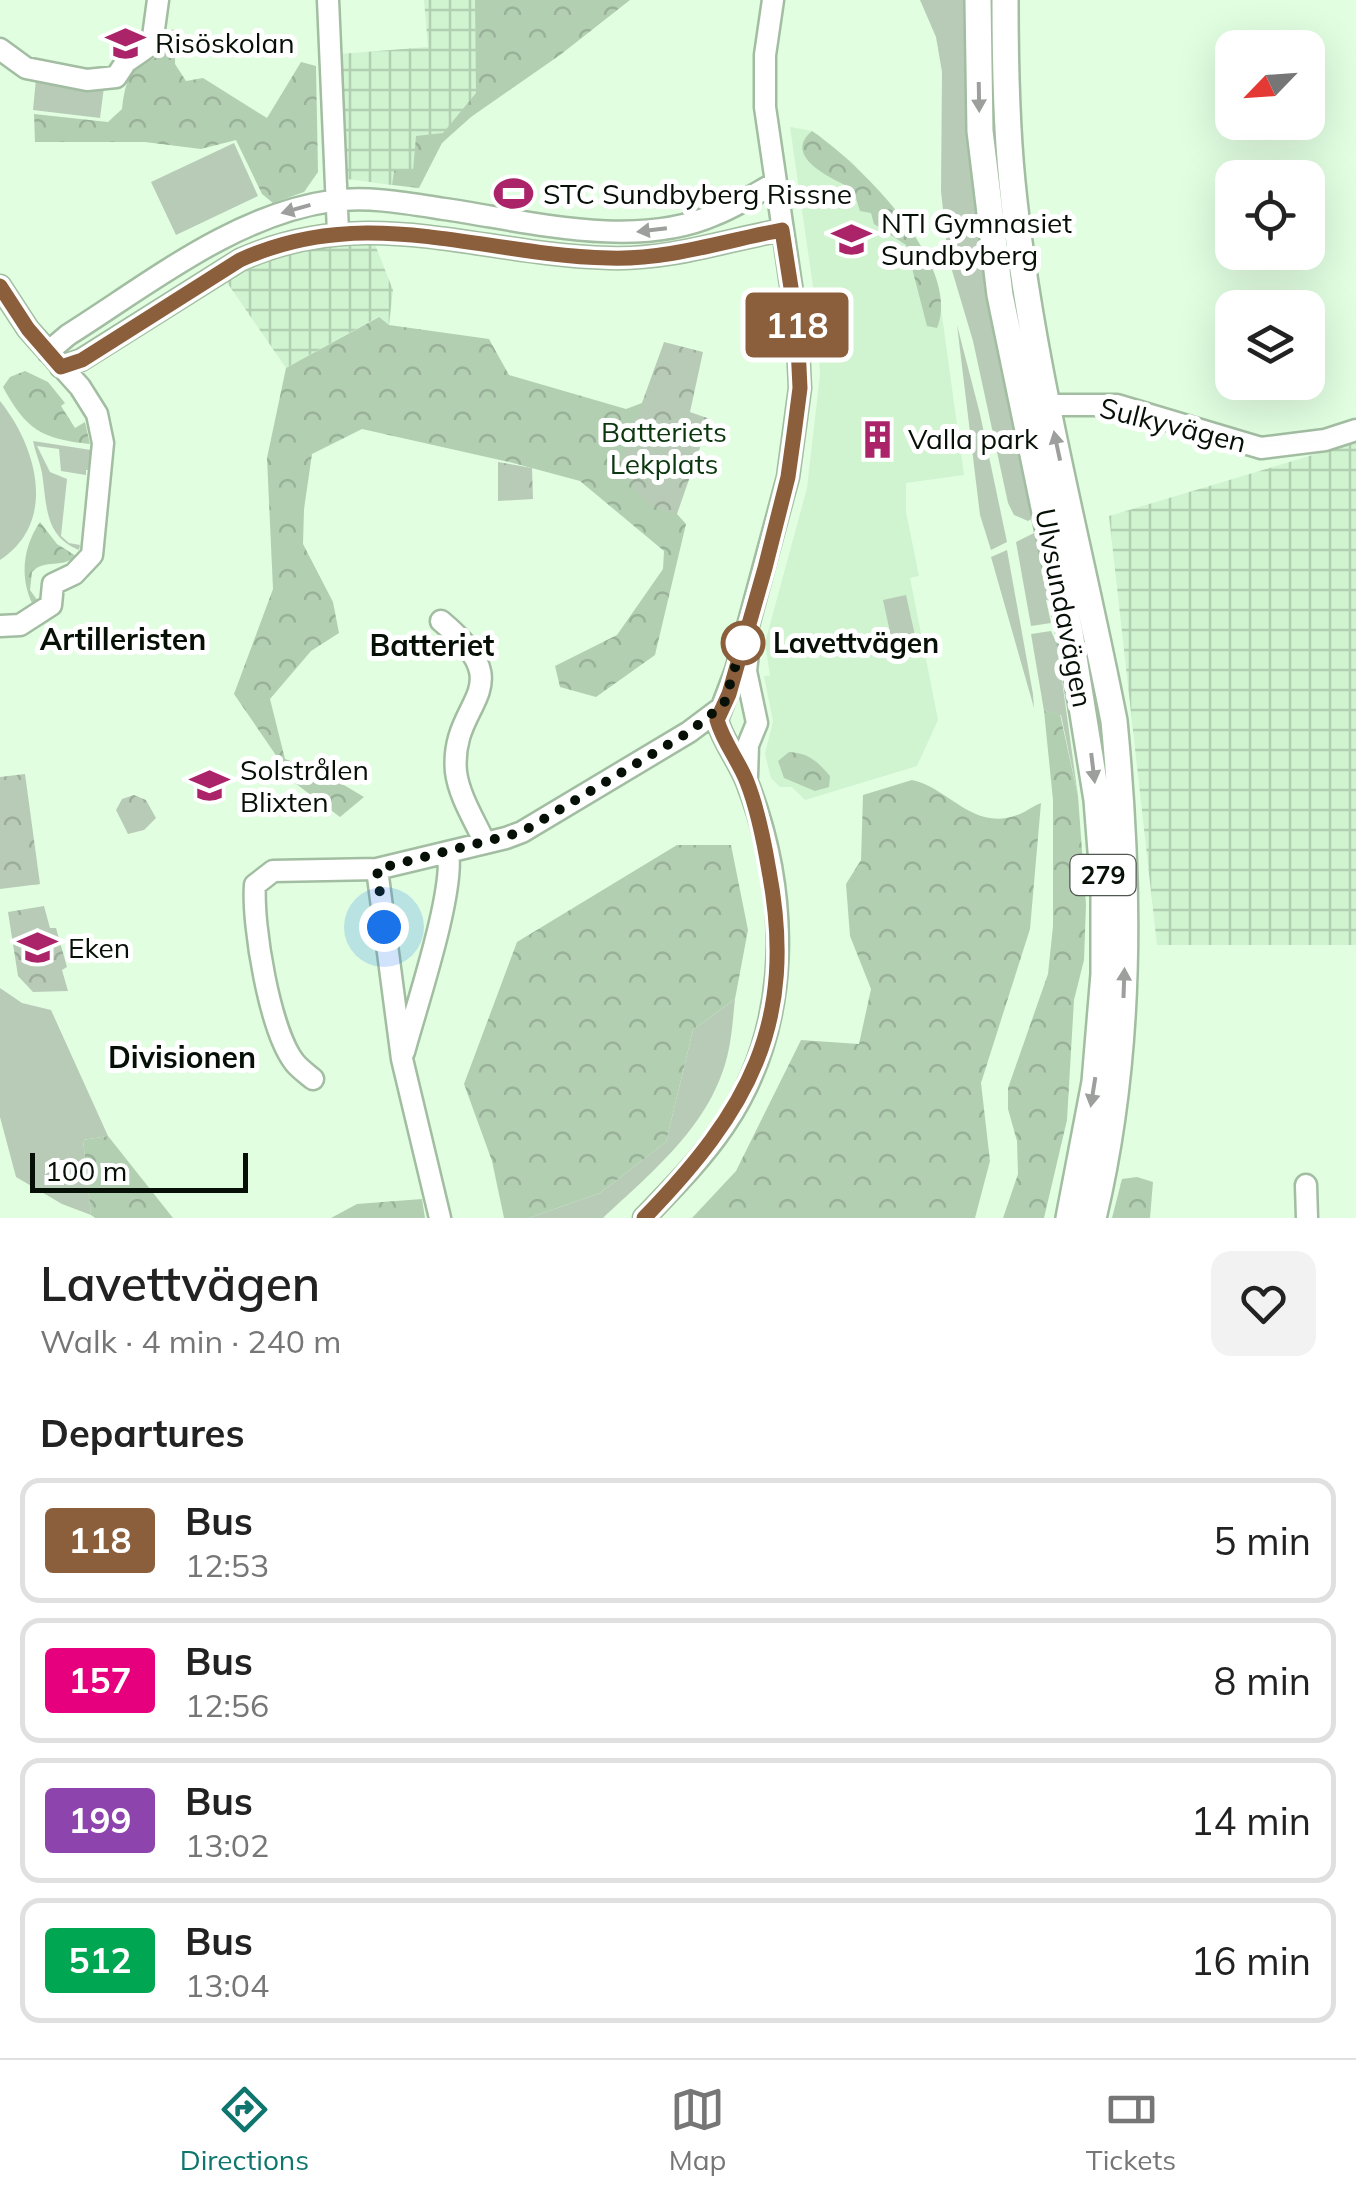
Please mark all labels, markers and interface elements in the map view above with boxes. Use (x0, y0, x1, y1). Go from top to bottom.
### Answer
school or university icon: Risöskolan (104, 22, 146, 64)
place label: Risöskolan (155, 25, 295, 60)
north arrow (1215, 30, 1325, 140)
map controls (1215, 30, 1325, 400)
one-way arrow (971, 82, 987, 114)
button: locate (1215, 160, 1325, 270)
sports icon: STC Sundbyberg Rissne (492, 173, 534, 215)
place label: STC Sundbyberg Rissne (543, 176, 852, 211)
one-way arrow (280, 202, 311, 217)
place label: NTI Gymnasiet Sundbyberg (881, 205, 1072, 272)
school or university icon: NTI Gymnasiet Sundbyberg (830, 218, 872, 260)
one-way arrow (636, 222, 668, 238)
button: layers (1215, 290, 1325, 400)
line badge: 118 (740, 292, 854, 358)
text: 118 (765, 303, 829, 347)
street label: Sulkyvägen (1096, 389, 1250, 460)
park label: Batteriets Lekplats (601, 414, 727, 481)
building icon: Valla park (857, 418, 899, 460)
place label: Valla park (908, 421, 1039, 456)
one-way arrow (1049, 430, 1065, 461)
street label: Ulvsundavägen (1028, 506, 1101, 710)
district label: Artilleristen (40, 620, 206, 658)
marker: Lavettvägen (722, 622, 764, 664)
place label: Lavettvägen (773, 625, 939, 660)
district label: Batteriet (370, 626, 494, 664)
place label: Solstrålen Blixten (240, 752, 369, 819)
one-way arrow (1086, 752, 1102, 784)
school or university icon: Solstrålen Blixten (189, 765, 231, 807)
road number: 279 (1070, 855, 1136, 895)
your location (359, 902, 409, 952)
school or university icon: Eken (17, 927, 59, 969)
place label: Eken (68, 930, 130, 965)
one-way arrow (1116, 967, 1132, 999)
district label: Divisionen (108, 1038, 256, 1076)
one-way arrow (1085, 1076, 1100, 1108)
scale bar (30, 1148, 248, 1192)
text: 100 m (45, 1153, 127, 1188)
button: heart (1211, 1251, 1316, 1356)
text: Lavettvägen (40, 1253, 320, 1313)
text: Walk · 4 min · 240 m (40, 1321, 341, 1361)
text: Departures (40, 1409, 244, 1457)
text: Bus (185, 1497, 253, 1545)
text: 5 min (1214, 1517, 1311, 1565)
text: 118 (68, 1518, 132, 1562)
text: 12:53 (185, 1545, 269, 1585)
text: Bus (185, 1637, 253, 1685)
text: 8 min (1214, 1657, 1311, 1705)
text: 157 (68, 1658, 132, 1702)
text: 12:56 (185, 1685, 269, 1725)
text: Bus (185, 1777, 253, 1825)
text: 14 min (1191, 1797, 1311, 1845)
text: 199 (68, 1798, 132, 1842)
text: 13:02 (185, 1825, 269, 1865)
text: Bus (185, 1917, 253, 1965)
text: 16 min (1191, 1937, 1311, 1985)
text: 512 (68, 1938, 132, 1982)
text: 13:04 (185, 1965, 269, 2005)
tab: Directions (180, 2082, 309, 2177)
tab: Map (669, 2082, 726, 2177)
tab: Tickets (1086, 2082, 1176, 2177)

